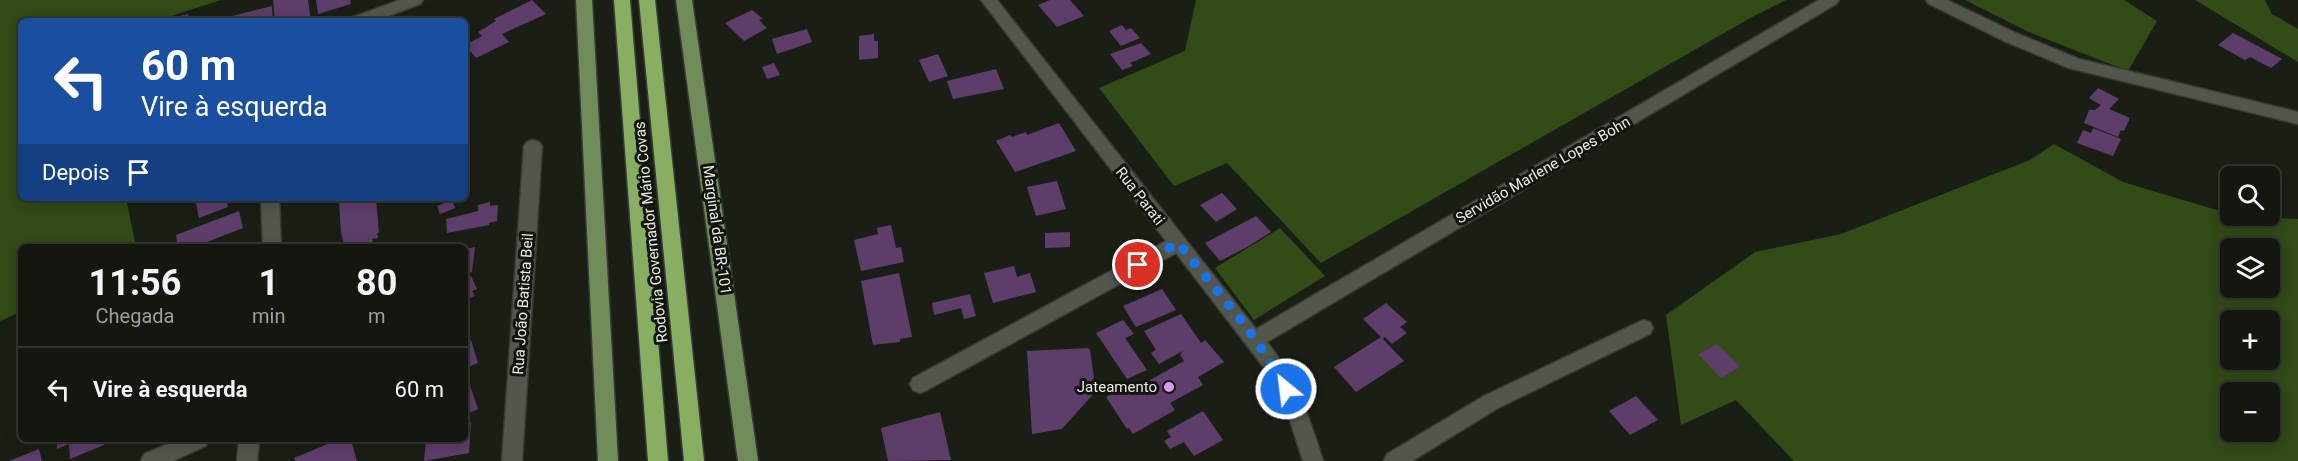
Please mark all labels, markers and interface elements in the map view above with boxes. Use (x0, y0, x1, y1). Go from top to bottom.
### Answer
text: 60 m (141, 41, 236, 90)
icon: left (42, 42, 120, 120)
text: Vire à esquerda (141, 91, 328, 123)
street label: Servidão Marlene Lopes Bohn (1452, 113, 1634, 227)
street label: Rodovia Governador Mário Covas (630, 121, 672, 343)
icon: arrive (122, 156, 155, 189)
text: Depois (42, 160, 110, 185)
street label: Rua Parati (1112, 163, 1168, 229)
street label: Marginal da BR-101 (699, 164, 735, 296)
map controls (2220, 166, 2280, 442)
button: search (2220, 166, 2280, 226)
street label: Rua João Batista Beil (509, 233, 537, 375)
button: layers (2220, 238, 2280, 298)
pin (1112, 239, 1163, 290)
icon: arrive (1121, 248, 1154, 281)
text: 11:56 (89, 262, 181, 304)
text: 1 (258, 262, 279, 304)
text: 80 (356, 262, 397, 304)
text: Chegada (96, 304, 174, 328)
text: min (252, 304, 285, 328)
text: m (368, 304, 385, 328)
button: + (2220, 310, 2280, 370)
position arrow (1254, 357, 1318, 421)
icon: left (42, 373, 75, 406)
text: Vire à esquerda (93, 377, 247, 402)
text: 60 m (395, 377, 444, 402)
place label: Jateamento (1077, 378, 1157, 396)
marker: Jateamento (1162, 380, 1176, 394)
button: − (2220, 382, 2280, 442)

